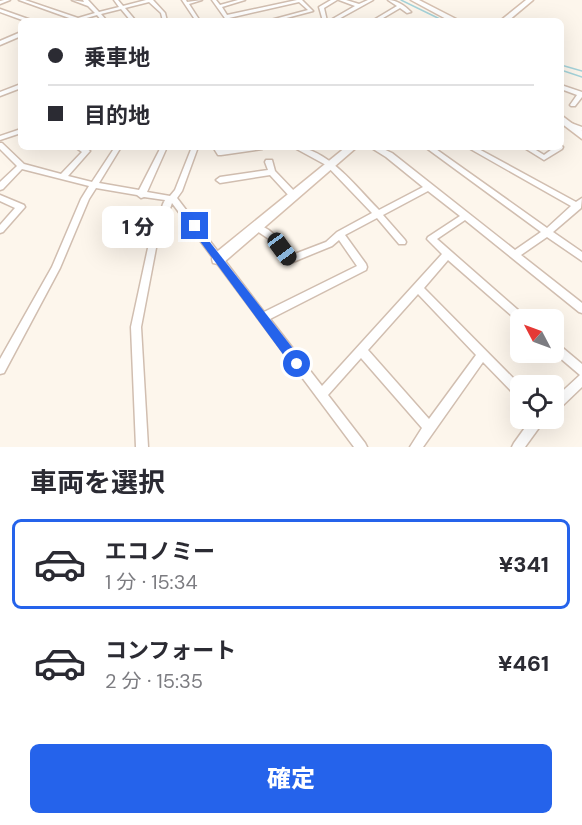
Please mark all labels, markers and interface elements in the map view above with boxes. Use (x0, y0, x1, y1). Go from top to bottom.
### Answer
text: 乗車地 (84, 43, 150, 72)
text: 目的地 (84, 101, 150, 130)
callout: 1 分 (102, 205, 174, 247)
route end (181, 212, 208, 239)
text: 1 分 (122, 214, 154, 240)
car (264, 229, 300, 269)
north arrow (510, 309, 564, 363)
map controls (510, 309, 564, 429)
route start (283, 350, 310, 377)
button: locate (510, 375, 564, 429)
text: 車両を選択 (30, 465, 165, 500)
icon: car (33, 537, 87, 591)
text: エコノミー (105, 537, 215, 566)
text: ¥341 (499, 550, 549, 579)
text: 1 分 · 15:34 (105, 569, 198, 595)
icon: car (33, 636, 87, 690)
text: コンフォート (105, 636, 236, 665)
text: ¥461 (498, 649, 549, 678)
text: 2 分 · 15:35 (105, 668, 203, 694)
button: 確定 (30, 744, 552, 813)

